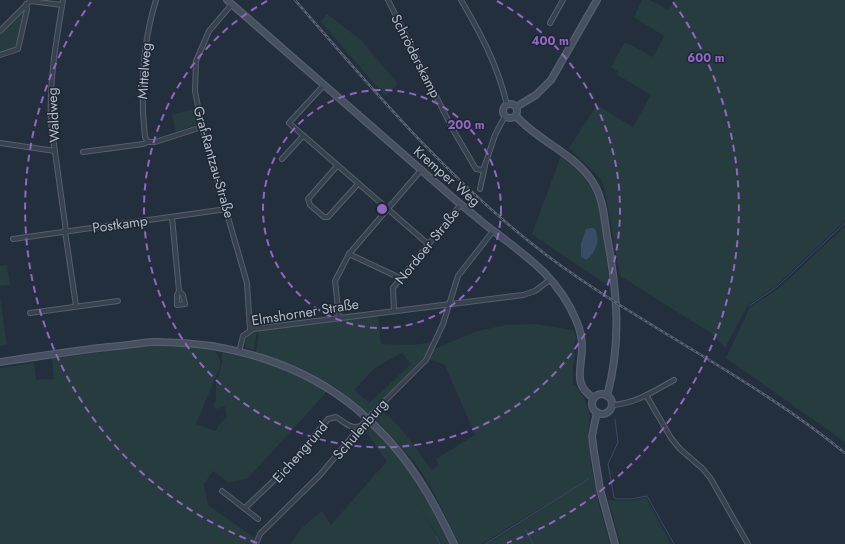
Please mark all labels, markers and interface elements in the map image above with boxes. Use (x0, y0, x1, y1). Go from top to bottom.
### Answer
street label: Schröderskamp (386, 11, 446, 101)
text: 400 m (531, 32, 569, 50)
street label: Mittelweg (132, 42, 156, 100)
text: 600 m (687, 49, 725, 67)
street label: Waldweg (42, 87, 64, 143)
street label: Graf-Rantzau-Straße (188, 104, 240, 220)
text: 200 m (447, 116, 485, 134)
street label: Kremper Weg (409, 141, 485, 211)
centre of rings (375, 202, 389, 216)
street label: Nordoer Straße (390, 204, 464, 288)
street label: Postkamp (91, 210, 149, 238)
street label: Elmshorner Straße (250, 294, 360, 330)
street label: Schulenburg (328, 394, 392, 464)
street label: Eichengrund (268, 417, 332, 487)

